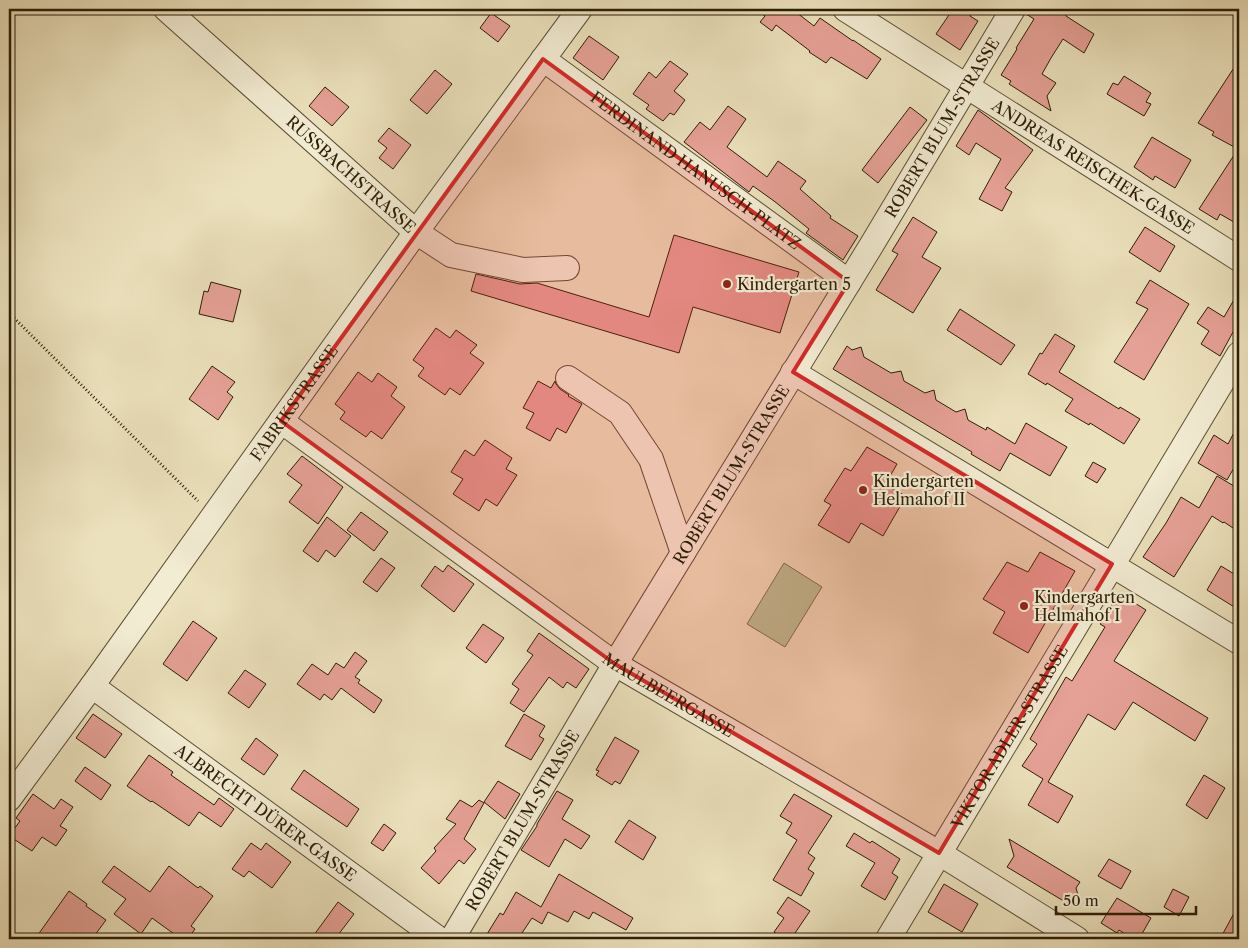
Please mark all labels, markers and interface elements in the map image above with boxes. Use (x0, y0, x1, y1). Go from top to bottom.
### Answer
street label: ROBERT BLUM-STRASSE (880, 34, 1004, 221)
street label: FERDINAND HANUSCH-PLATZ (587, 87, 805, 254)
street label: ANDREAS REISCHEK-GASSE (988, 94, 1198, 238)
street label: RUSSBACHSTRASSE (282, 111, 420, 237)
place label: Kindergarten 5 (737, 274, 851, 294)
marker: Kindergarten 5 (721, 278, 733, 290)
street label: FABRIKSTRASSE (246, 341, 342, 465)
street label: ROBERT BLUM-STRASSE (669, 381, 794, 568)
place label: Kindergarten Helmahof II (873, 471, 974, 509)
marker: Kindergarten Helmahof II (857, 484, 869, 496)
place label: Kindergarten Helmahof I (1034, 587, 1135, 625)
marker: Kindergarten Helmahof I (1018, 600, 1030, 612)
street label: VIKTOR ADLER-STRASSE (946, 641, 1072, 833)
street label: MAULBEERGASSE (599, 648, 738, 742)
street label: ROBERT BLUM-STRASSE (461, 726, 584, 914)
street label: ALBRECHT DÜRER-GASSE (170, 739, 360, 886)
scale bar (1056, 883, 1196, 915)
text: 50 m (1063, 891, 1099, 910)

